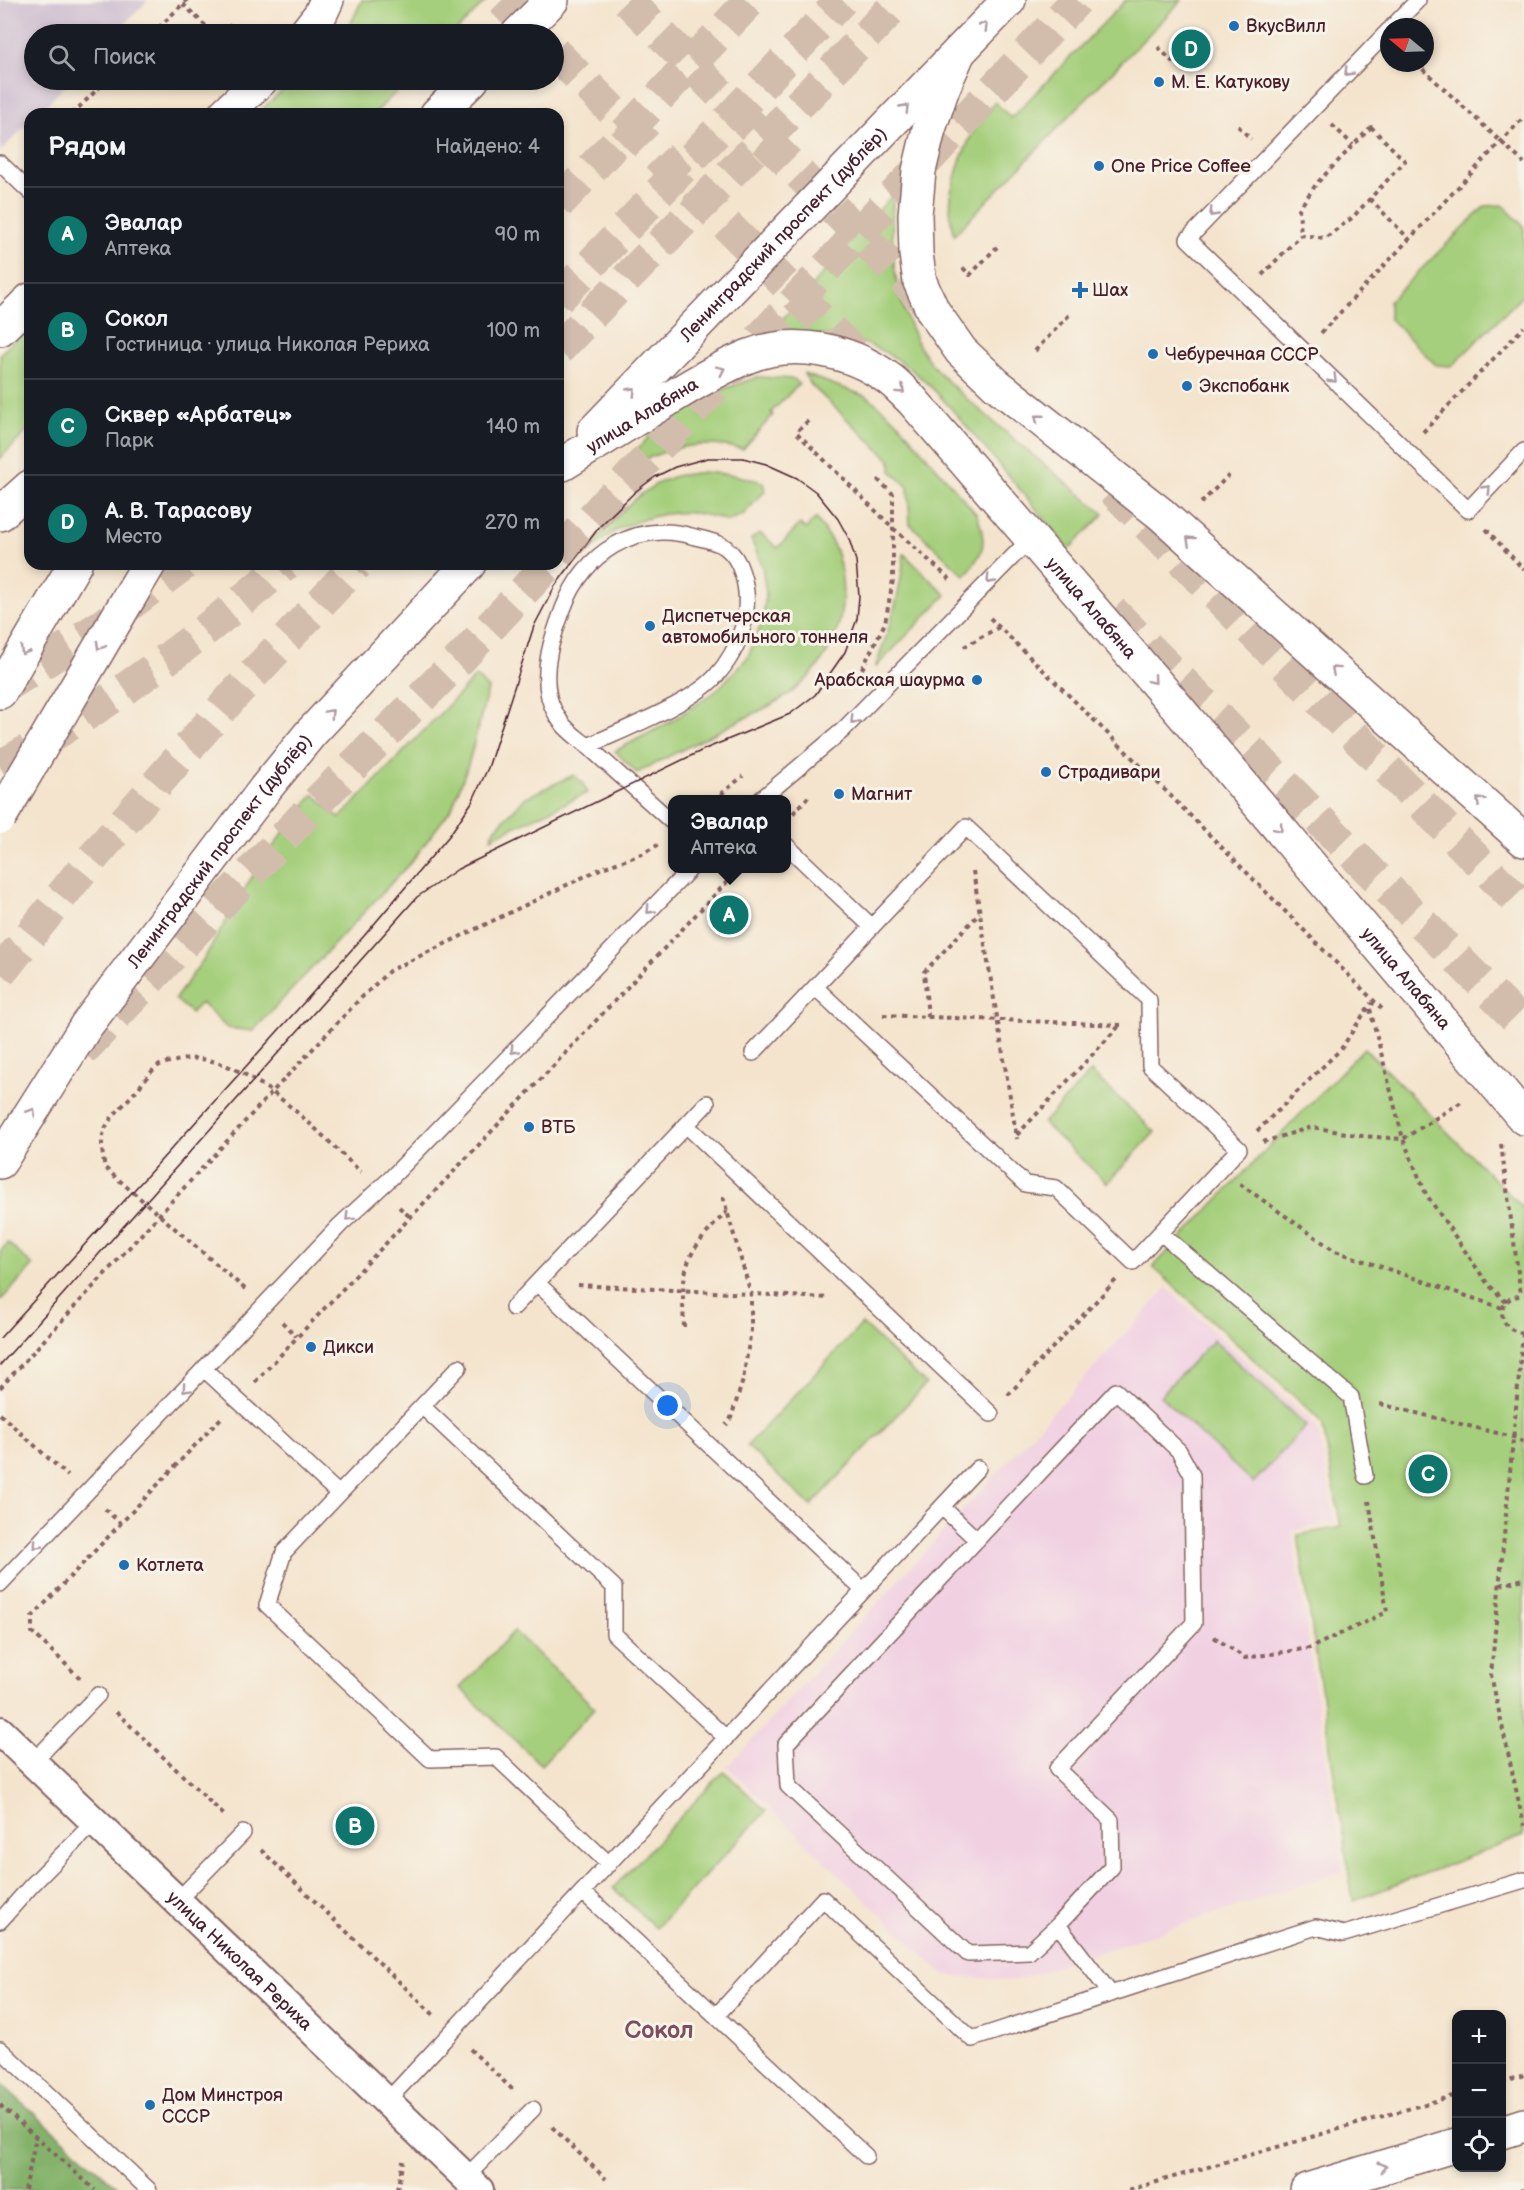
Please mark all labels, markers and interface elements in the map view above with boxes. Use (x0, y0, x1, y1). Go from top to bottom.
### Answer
place label: ВкусВилл (1246, 16, 1326, 37)
north arrow (1380, 18, 1434, 72)
marker: ВкусВилл (1227, 19, 1241, 33)
one-way arrow (977, 22, 988, 32)
search box (24, 24, 564, 90)
pin: D (1172, 26, 1210, 72)
icon: search (45, 41, 78, 74)
text: Поиск (93, 44, 156, 71)
one-way arrow (1345, 65, 1356, 76)
place label: М. Е. Катукову (1171, 72, 1291, 93)
marker: М. Е. Катукову (1152, 75, 1166, 89)
one-way arrow (897, 104, 908, 115)
street label: Ленинградский проспект (дублёр) (675, 123, 891, 346)
text: Рядом (48, 132, 126, 163)
text: Найдено: 4 (435, 135, 540, 159)
place label: One Price Coffee (1111, 156, 1251, 177)
marker: One Price Coffee (1092, 159, 1106, 173)
one-way arrow (1210, 206, 1221, 217)
text: Эвалар (105, 210, 182, 237)
text: A (61, 223, 74, 247)
text: 90 m (495, 223, 540, 247)
text: Аптека (105, 237, 171, 261)
place label: Шах (1092, 280, 1128, 301)
marker: Шах (1073, 283, 1087, 297)
text: Сокол (105, 306, 168, 333)
text: B (60, 319, 75, 343)
text: 100 m (487, 319, 540, 343)
text: Гостиница · улица Николая Рериха (105, 333, 430, 357)
place label: Чебуречная СССР (1165, 344, 1319, 365)
marker: Чебуречная СССР (1146, 347, 1160, 361)
one-way arrow (715, 365, 726, 377)
one-way arrow (1325, 371, 1336, 382)
street label: улица Алабяна (582, 373, 702, 457)
place label: Экспобанк (1199, 376, 1290, 397)
marker: Экспобанк (1180, 379, 1194, 393)
one-way arrow (895, 383, 905, 394)
one-way arrow (625, 388, 636, 398)
text: Сквер «Арбатец» (105, 402, 293, 429)
one-way arrow (1034, 414, 1045, 425)
text: C (60, 415, 75, 439)
text: 140 m (486, 415, 540, 439)
text: Парк (105, 429, 154, 453)
one-way arrow (1480, 486, 1491, 497)
text: А. В. Тарасову (105, 498, 252, 525)
text: D (61, 511, 74, 535)
text: 270 m (485, 511, 540, 535)
text: Место (105, 525, 162, 549)
one-way arrow (1186, 536, 1197, 547)
street label: улица Алабяна (1042, 553, 1141, 663)
one-way arrow (986, 574, 997, 584)
place label: Диспетчерская автомобильного тоннеля (662, 606, 868, 648)
marker: Диспетчерская автомобильного тоннеля (643, 619, 657, 633)
one-way arrow (96, 640, 108, 650)
one-way arrow (20, 645, 32, 655)
one-way arrow (1331, 666, 1342, 677)
place label: Арабская шаурма (813, 670, 965, 691)
marker: Арабская шаурма (970, 673, 984, 687)
one-way arrow (1146, 673, 1157, 684)
one-way arrow (323, 709, 334, 719)
one-way arrow (850, 712, 861, 723)
street label: Ленинградский проспект (дублёр) (123, 730, 316, 973)
place label: Страдивари (1058, 762, 1161, 783)
marker: Страдивари (1039, 765, 1053, 779)
place label: Магнит (851, 784, 913, 805)
marker: Магнит (832, 787, 846, 801)
popup (668, 795, 791, 873)
one-way arrow (1476, 797, 1487, 808)
text: Эвалар (691, 809, 768, 836)
one-way arrow (1272, 821, 1283, 832)
text: Аптека (691, 836, 757, 860)
pin: A (710, 892, 748, 938)
one-way arrow (646, 904, 657, 914)
street label: улица Алабяна (1357, 923, 1455, 1034)
one-way arrow (511, 1043, 522, 1054)
one-way arrow (24, 1108, 36, 1118)
place label: ВТБ (541, 1117, 576, 1138)
marker: ВТБ (522, 1120, 536, 1134)
one-way arrow (346, 1209, 357, 1220)
place label: Дикси (323, 1337, 374, 1358)
marker: Дикси (304, 1340, 318, 1354)
one-way arrow (182, 1382, 193, 1392)
your location (653, 1391, 682, 1420)
pin: C (1408, 1452, 1448, 1496)
one-way arrow (33, 1539, 44, 1549)
place label: Котлета (136, 1555, 204, 1576)
marker: Котлета (117, 1558, 131, 1572)
pin: B (336, 1804, 374, 1848)
street label: улица Николая Рериха (163, 1886, 317, 2035)
map controls (1452, 2010, 1506, 2172)
button: + (1452, 2010, 1506, 2064)
district label: Сокол (624, 2016, 694, 2045)
button: − (1452, 2064, 1506, 2118)
place label: Дом Минстроя СССР (162, 2085, 283, 2127)
marker: Дом Минстроя СССР (143, 2098, 157, 2112)
button: locate (1452, 2118, 1506, 2172)
one-way arrow (1377, 2162, 1388, 2174)

